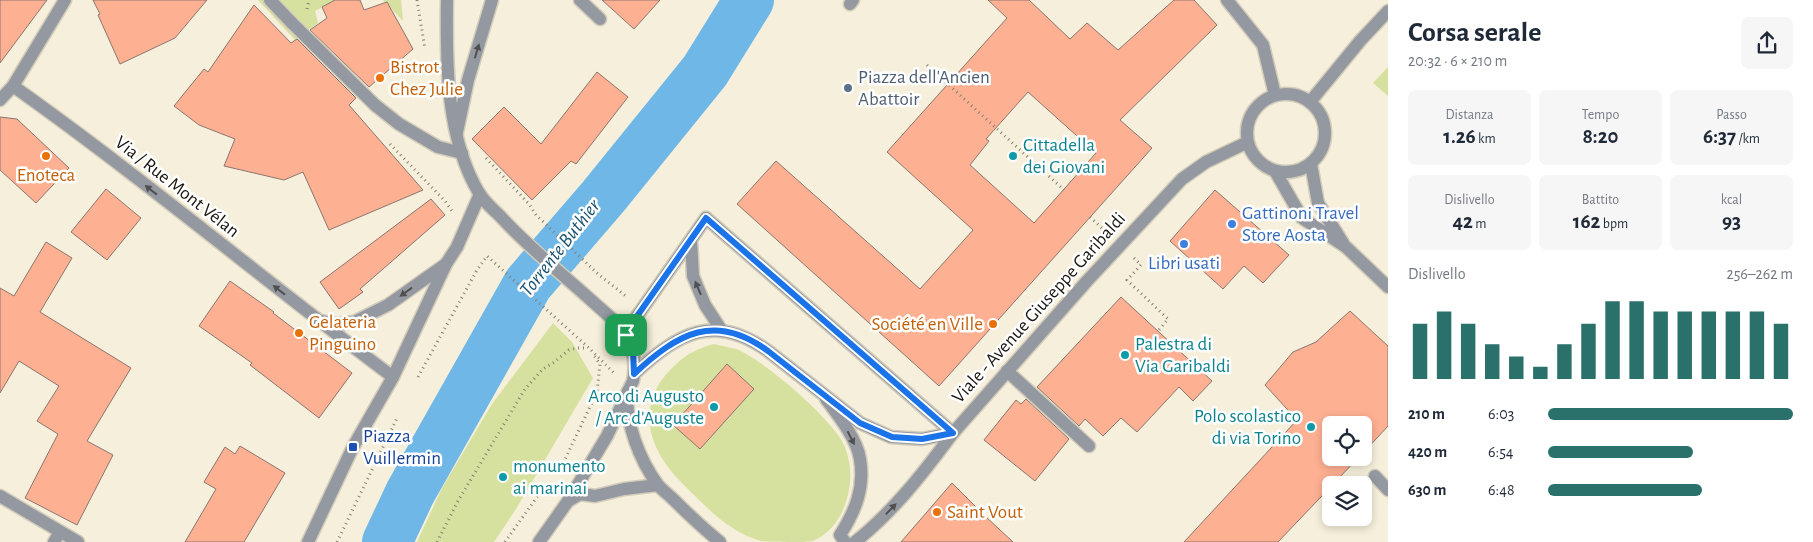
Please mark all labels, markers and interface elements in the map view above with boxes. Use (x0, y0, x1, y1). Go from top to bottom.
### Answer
button: share (1741, 17, 1793, 69)
text: Corsa serale (1408, 19, 1541, 47)
one-way arrow (474, 43, 482, 58)
text: 20:32 · 6 × 210 m (1408, 53, 1507, 69)
place label: Bistrot Chez Julie (390, 58, 463, 99)
place label: Piazza dell'Ancien Abattoir (858, 68, 990, 109)
marker: Bistrot Chez Julie (374, 72, 386, 84)
marker: Piazza dell'Ancien Abattoir (842, 82, 854, 94)
text: Distanza (1446, 108, 1493, 122)
text: Tempo (1582, 108, 1619, 122)
text: Passo (1716, 108, 1747, 122)
text: 1.26 (1443, 126, 1476, 147)
text: 8:20 (1583, 126, 1619, 147)
text: 6:37 (1703, 126, 1736, 147)
text: km (1476, 132, 1496, 146)
text: /km (1736, 132, 1760, 146)
street label: Via / Rue Mont Vélan (111, 133, 243, 241)
place label: Cittadella dei Giovani (1023, 136, 1105, 177)
marker: Enoteca (40, 150, 52, 162)
marker: Cittadella dei Giovani (1007, 150, 1019, 162)
place label: Enoteca (17, 166, 75, 185)
one-way arrow (144, 185, 158, 195)
text: Dislivello (1444, 193, 1495, 207)
text: Battito (1582, 193, 1619, 207)
text: kcal (1721, 193, 1742, 207)
water label: Torrente Buthier (516, 195, 604, 300)
place label: Gattinoni Travel Store Aosta (1242, 204, 1359, 245)
street label: Viale - Avenue Giuseppe Garibaldi (949, 209, 1129, 407)
text: 42 (1453, 211, 1473, 232)
text: 162 (1573, 211, 1600, 232)
text: 93 (1722, 211, 1741, 232)
text: m (1473, 217, 1486, 231)
text: bpm (1600, 217, 1628, 231)
marker: Gattinoni Travel Store Aosta (1226, 218, 1238, 230)
marker: Libri usati (1178, 238, 1190, 250)
place label: Libri usati (1148, 254, 1220, 273)
text: Dislivello (1408, 266, 1466, 282)
text: 256–262 m (1726, 266, 1793, 282)
one-way arrow (693, 281, 701, 295)
one-way arrow (272, 285, 286, 295)
one-way arrow (400, 287, 413, 297)
place label: Gelateria Pinguino (309, 313, 377, 354)
pin (605, 314, 647, 356)
place label: Société en Ville (872, 315, 983, 334)
marker: Société en Ville (987, 318, 999, 330)
icon: arrive (612, 321, 640, 349)
marker: Gelateria Pinguino (293, 327, 305, 339)
place label: Palestra di Via Garibaldi (1135, 335, 1230, 376)
marker: Palestra di Via Garibaldi (1119, 349, 1131, 361)
place label: Arco di Augusto / Arc d'Auguste (588, 387, 704, 428)
marker: Arco di Augusto / Arc d'Auguste (708, 401, 720, 413)
text: 210 m (1408, 406, 1445, 422)
text: 6:03 (1488, 406, 1514, 422)
place label: Polo scolastico di via Torino (1194, 407, 1301, 448)
map controls (1322, 416, 1372, 526)
button: locate (1322, 416, 1372, 466)
marker: Polo scolastico di via Torino (1305, 421, 1317, 433)
place label: Piazza Vuillermin (363, 427, 441, 468)
one-way arrow (847, 431, 855, 445)
marker: Piazza Vuillermin (347, 441, 359, 453)
text: 420 m (1408, 444, 1447, 460)
text: 6:54 (1488, 444, 1514, 460)
place label: monumento ai marinai (513, 457, 606, 498)
marker: monumento ai marinai (497, 471, 509, 483)
button: layers (1322, 476, 1372, 526)
text: 630 m (1408, 482, 1446, 498)
text: 6:48 (1488, 482, 1514, 498)
one-way arrow (885, 503, 897, 515)
place label: Saint Vout (947, 503, 1023, 522)
marker: Saint Vout (931, 506, 943, 518)

